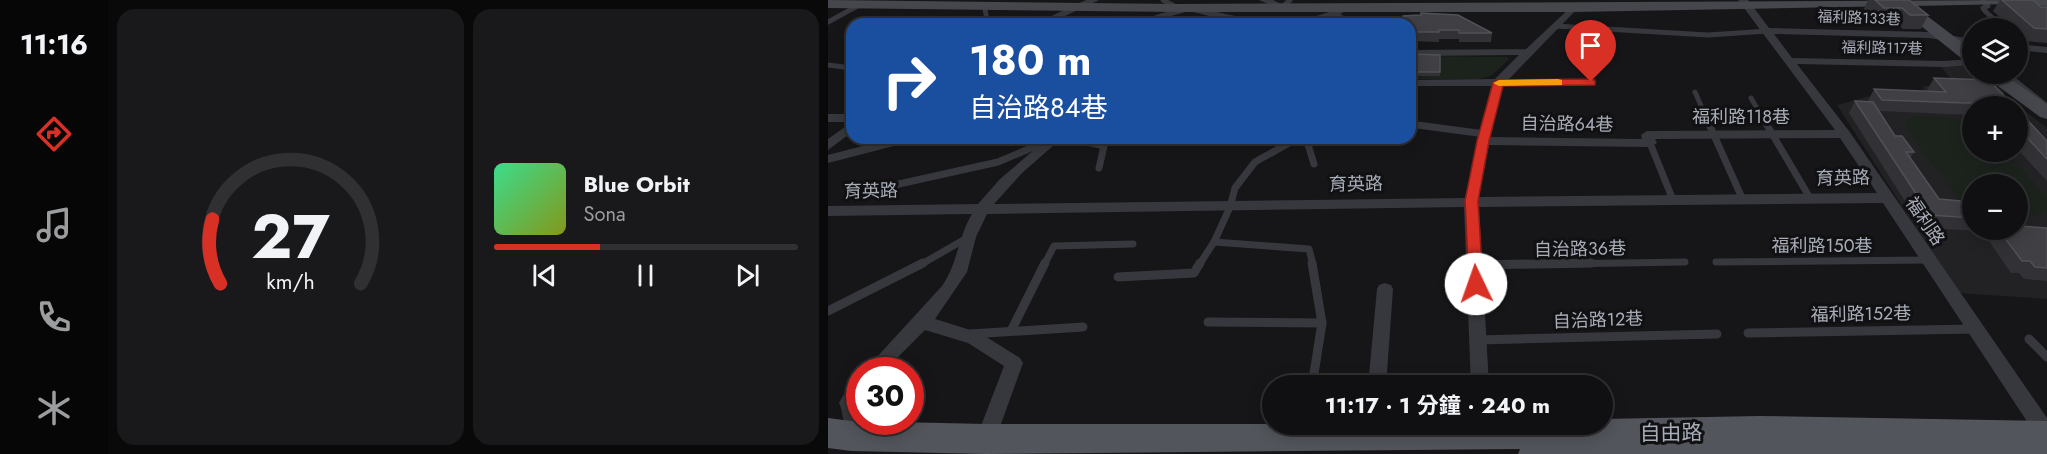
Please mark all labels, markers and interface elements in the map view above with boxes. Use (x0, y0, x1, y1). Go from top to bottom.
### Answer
street label: 福利路133巷 (1817, 6, 1901, 30)
map controls (1962, 18, 2028, 240)
button: layers (1962, 18, 2028, 84)
pin (1565, 20, 1616, 82)
text: 11:16 (20, 25, 88, 64)
icon: arrive (1574, 29, 1607, 62)
text: 180 m (969, 30, 1092, 91)
street label: 福利路117巷 (1841, 36, 1923, 60)
icon: right (870, 42, 948, 120)
text: 自治路84巷 (969, 88, 1107, 127)
button: + (1962, 96, 2028, 162)
street label: 福利路118巷 (1692, 104, 1790, 130)
street label: 自治路64巷 (1520, 110, 1614, 138)
icon: directions (33, 113, 75, 155)
street label: 育英路 (1816, 165, 1870, 191)
text: Blue Orbit (584, 168, 690, 200)
street label: 育英路 (1329, 171, 1383, 197)
button: − (1962, 174, 2028, 240)
street label: 育英路 (844, 178, 898, 204)
text: 27 (251, 191, 330, 281)
street label: 福利路 (1899, 191, 1951, 251)
text: Sona (584, 200, 626, 229)
icon: music (33, 204, 75, 246)
street label: 福利路150巷 (1771, 233, 1873, 259)
street label: 自治路36巷 (1534, 235, 1626, 263)
position arrow (1444, 252, 1508, 316)
icon: previous (528, 259, 561, 292)
icon: pause (629, 259, 662, 292)
icon: next (731, 259, 764, 292)
text: km/h (266, 266, 314, 297)
icon: phone (33, 296, 75, 338)
street label: 福利路152巷 (1811, 300, 1911, 328)
street label: 自治路12巷 (1552, 305, 1644, 335)
speed limit sign: 30 (846, 357, 924, 435)
icon: climate (33, 387, 75, 429)
text: 11:17 · 1 分鐘 · 240 m (1325, 389, 1550, 421)
street label: 自由路 (1639, 417, 1703, 449)

